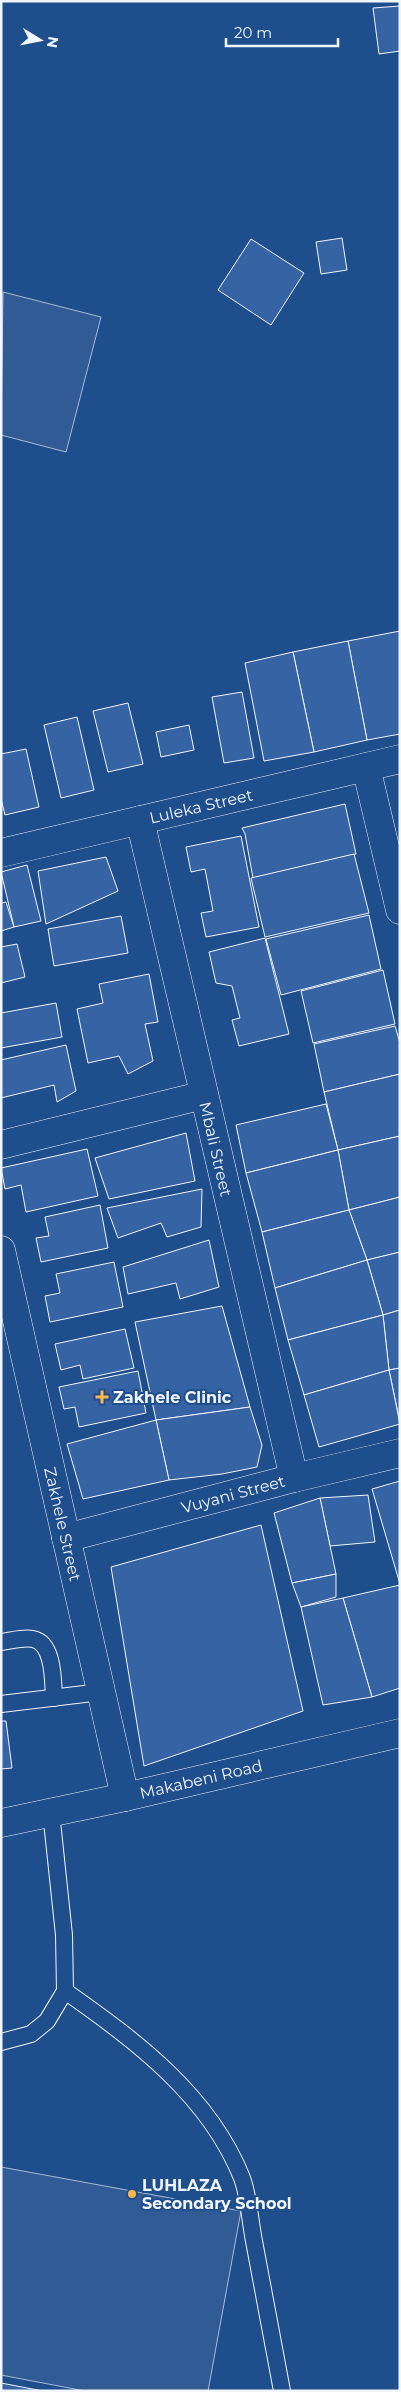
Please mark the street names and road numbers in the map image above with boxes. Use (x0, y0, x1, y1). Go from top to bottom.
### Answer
street label: Luleka Street (148, 785, 255, 828)
street label: Mbali Street (195, 1100, 236, 1199)
street label: Zakhele Street (40, 1465, 85, 1583)
street label: Vuyani Street (179, 1471, 288, 1517)
street label: Makabeni Road (138, 1756, 264, 1803)

